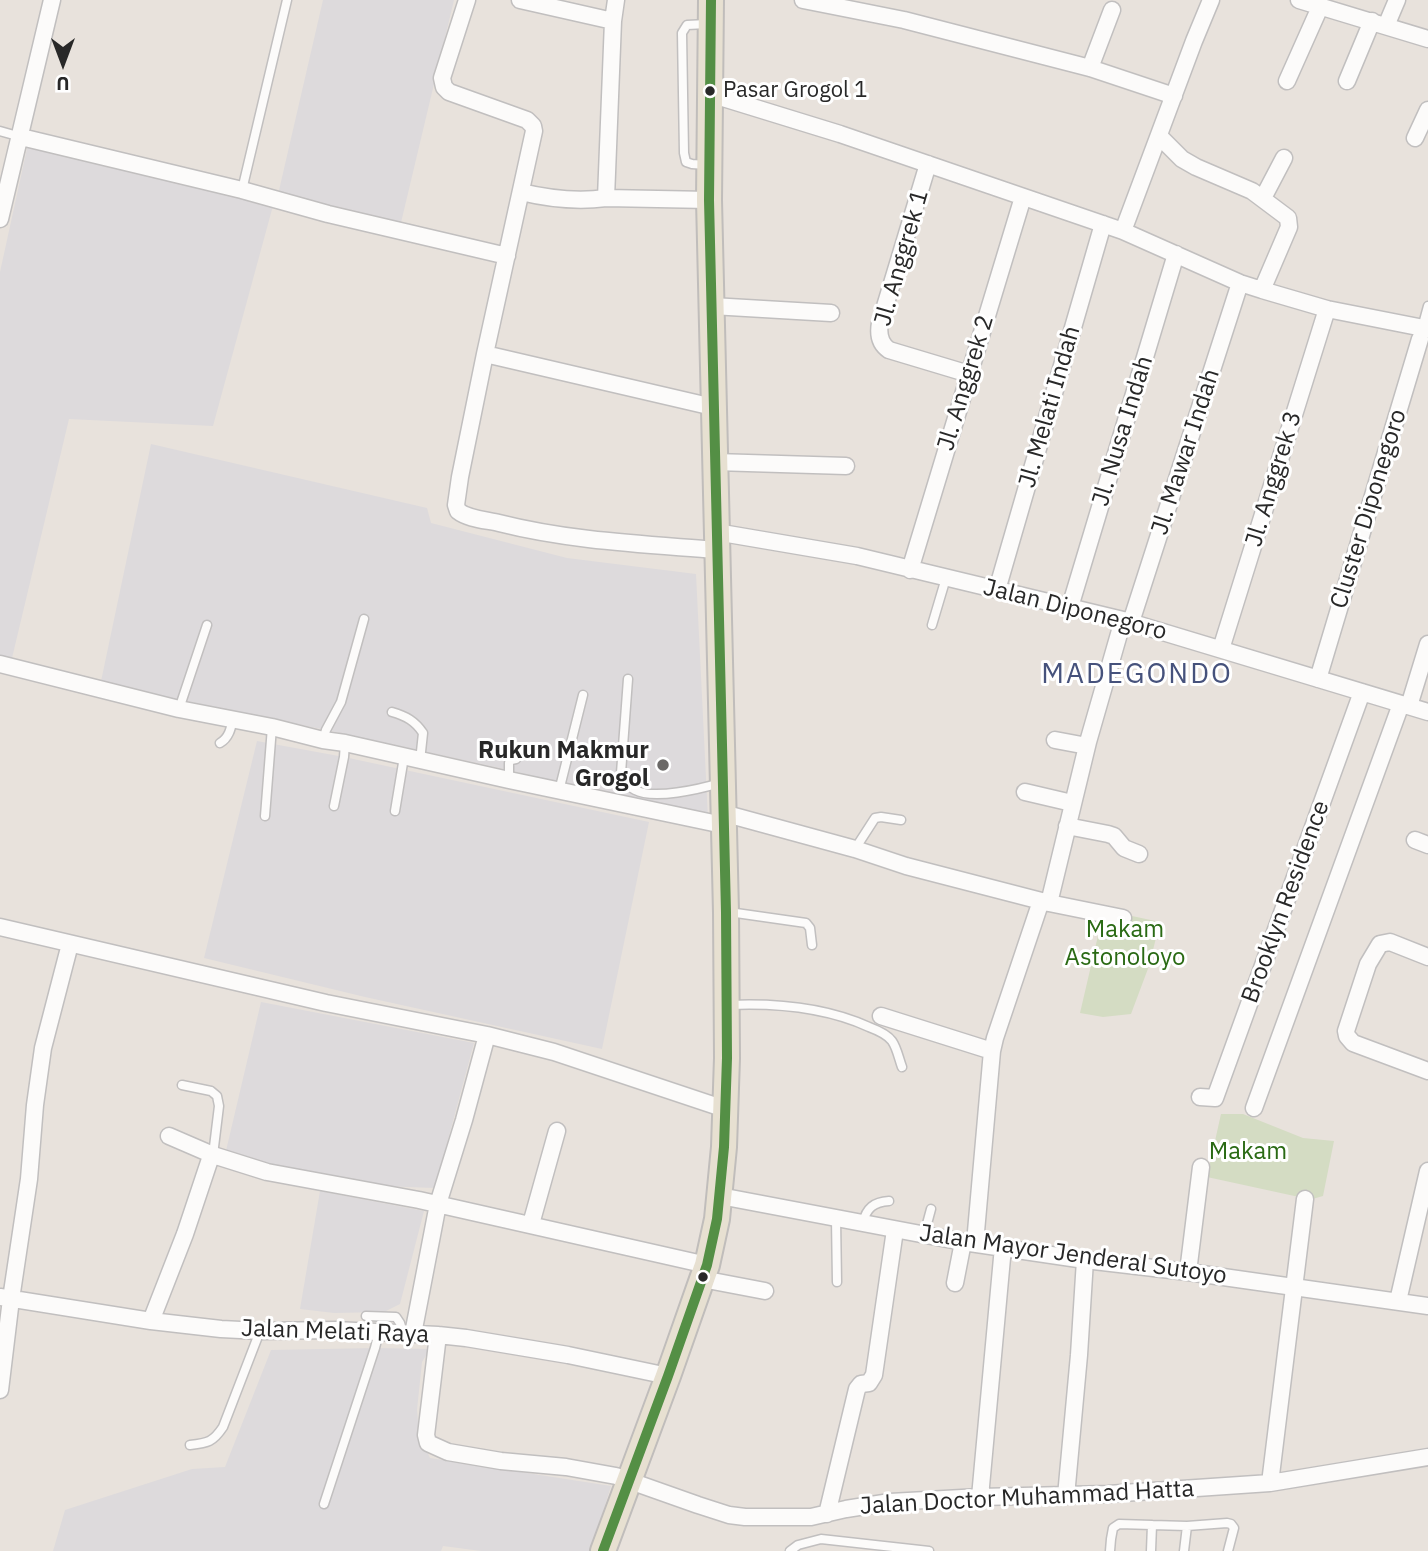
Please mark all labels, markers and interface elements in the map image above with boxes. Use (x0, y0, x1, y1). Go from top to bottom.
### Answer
north arrow (28, 28, 98, 98)
text: U (56, 72, 70, 96)
place label: Pasar Grogol 1 (723, 78, 867, 104)
marker: Pasar Grogol 1 (703, 84, 717, 98)
street label: Jl. Anggrek 1 (869, 187, 935, 329)
street label: Jl. Anggrek 2 (932, 312, 1000, 454)
street label: Jl. Melati Indah (1013, 323, 1087, 491)
street label: Jl. Nusa Indah (1086, 352, 1160, 510)
street label: Jl. Mawar Indah (1146, 366, 1226, 538)
street label: Cluster Diponegoro (1325, 406, 1413, 612)
street label: Jl. Anggrek 3 (1240, 408, 1308, 550)
street label: Jalan Diponegoro (980, 573, 1170, 647)
district label: MADEGONDO (1042, 658, 1232, 692)
place label: Rukun Makmur Grogol (478, 737, 649, 793)
marker: Rukun Makmur Grogol (655, 757, 671, 773)
street label: Brooklyn Residence (1236, 797, 1336, 1007)
park label: Makam Astonoloyo (1065, 916, 1185, 972)
park label: Makam (1209, 1138, 1287, 1166)
street label: Jalan Mayor Jenderal Sutoyo (917, 1219, 1229, 1291)
unlabelled marker (696, 1270, 710, 1284)
street label: Jalan Melati Raya (241, 1314, 429, 1350)
street label: Jalan Doctor Muhammad Hatta (859, 1475, 1195, 1521)

